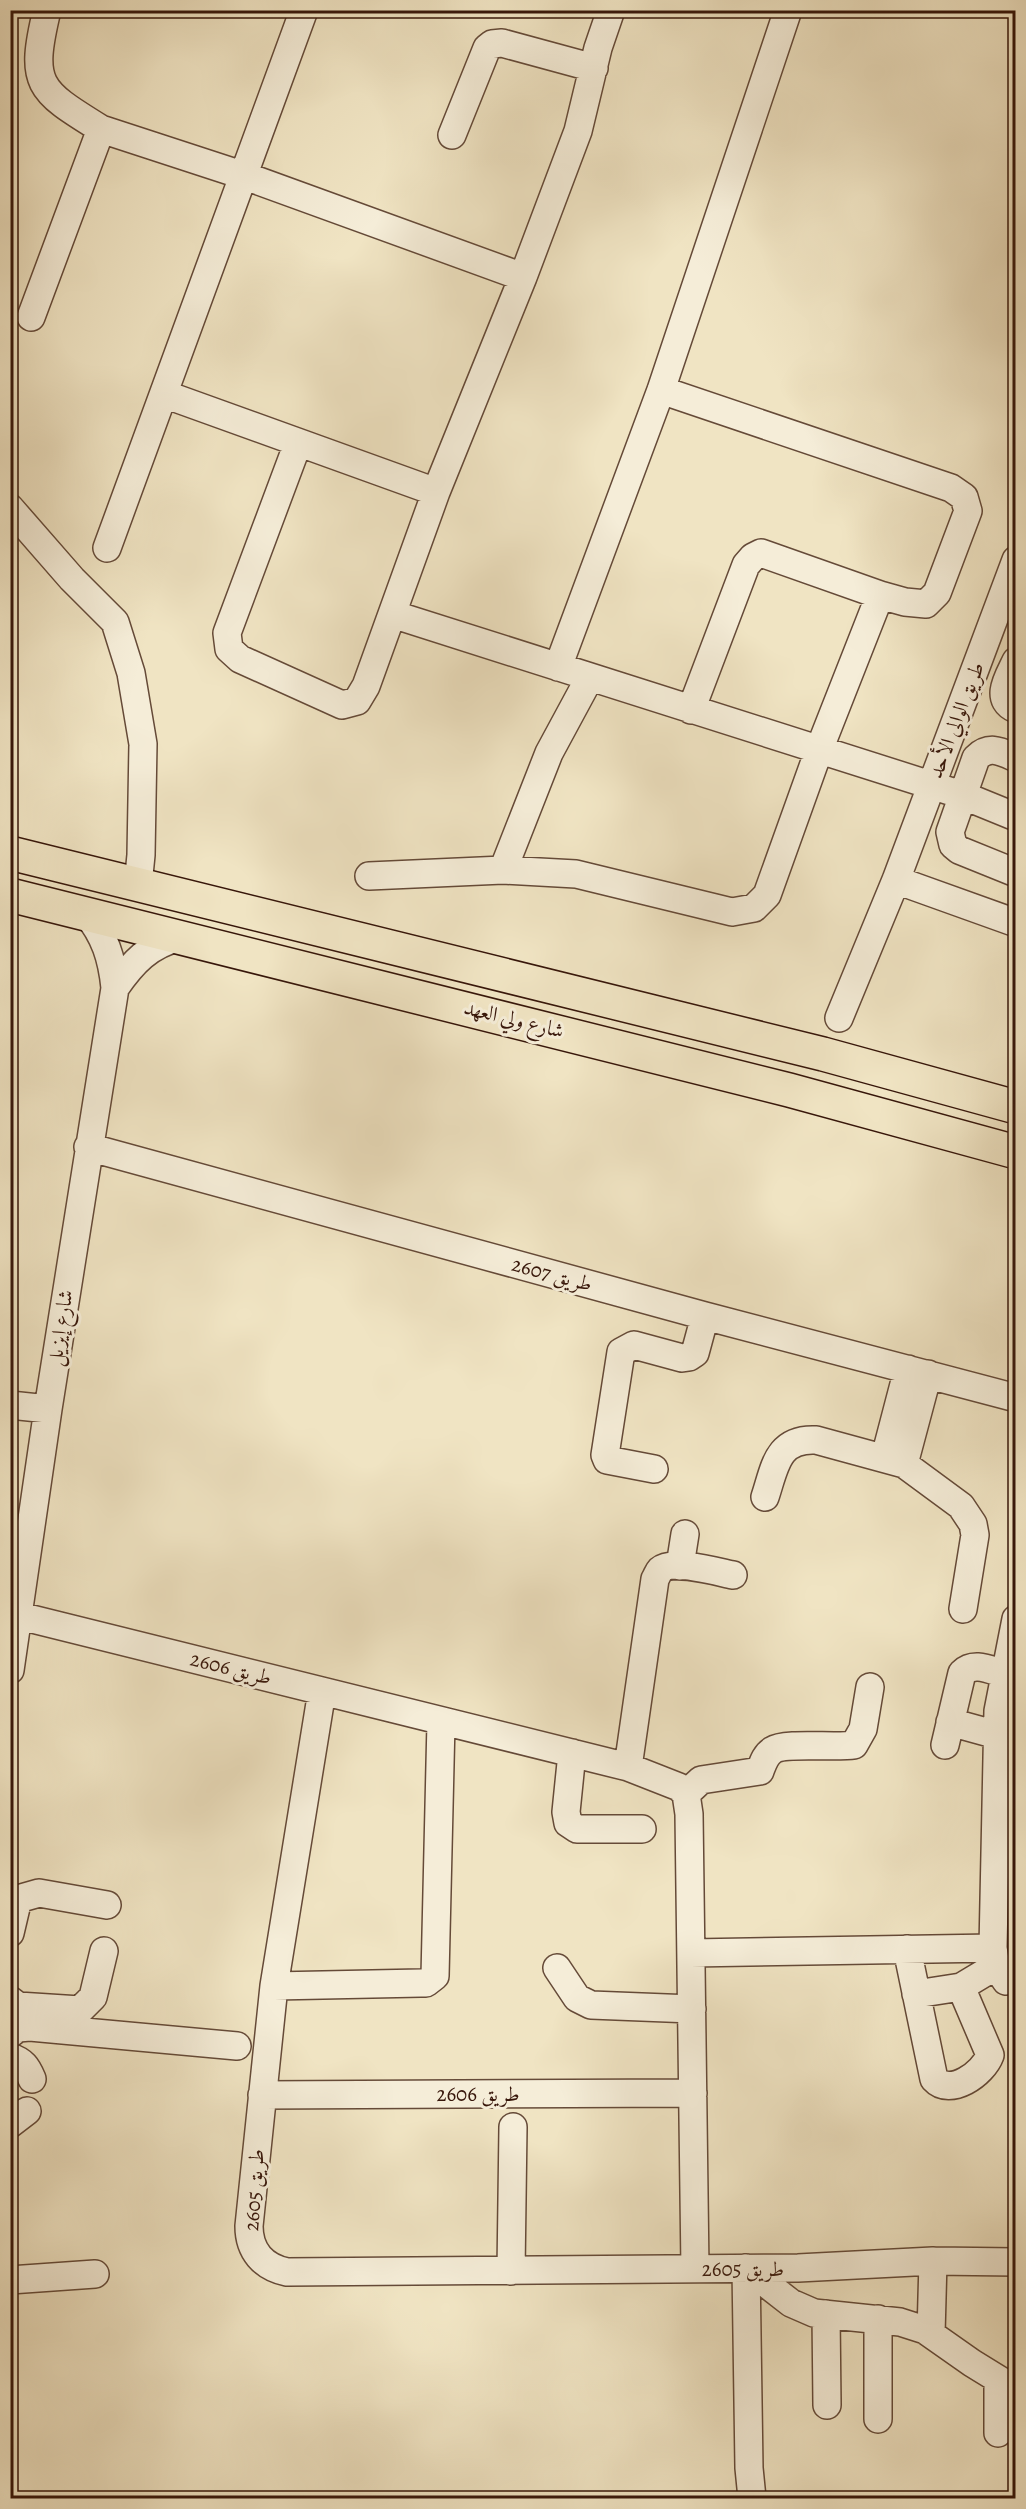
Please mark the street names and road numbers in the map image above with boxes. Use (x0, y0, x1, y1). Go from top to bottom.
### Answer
street label: طريق الوالي الأحد (920, 657, 994, 783)
street label: شارع ولي العهد (460, 993, 567, 1049)
street label: طريق 2607 (509, 1250, 595, 1298)
street label: شارع إيزيل (40, 1288, 84, 1369)
street label: طريق 2606 (187, 1644, 275, 1692)
street label: طريق 2606 (436, 2080, 520, 2108)
street label: طريق 2605 (237, 2148, 271, 2232)
street label: طريق 2605 (702, 2255, 784, 2283)

